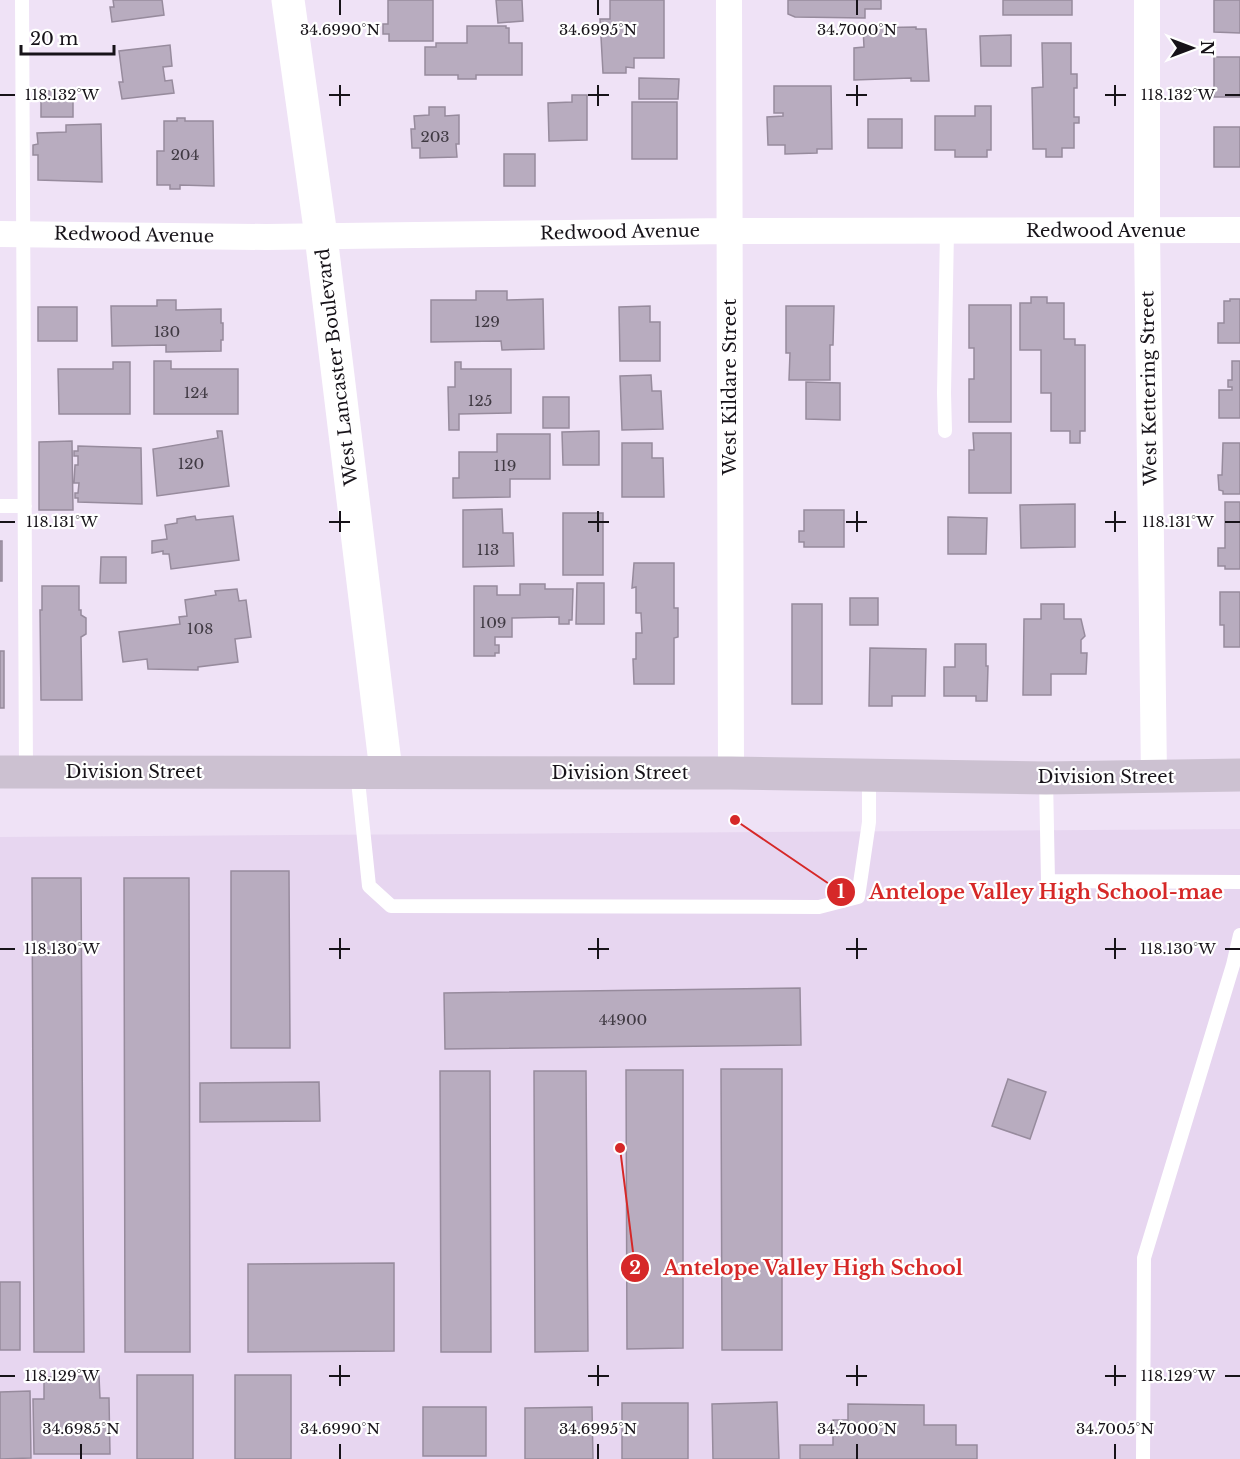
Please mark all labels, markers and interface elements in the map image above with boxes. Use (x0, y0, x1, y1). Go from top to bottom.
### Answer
scale bar (21, 18, 114, 56)
north arrow (1162, 18, 1222, 78)
text: 34.6990°N (300, 20, 380, 39)
text: 34.6995°N (559, 20, 637, 39)
text: 34.7000°N (817, 20, 897, 39)
text: 20 m (30, 28, 78, 50)
text: N (1197, 40, 1217, 56)
text: 118.132°W (25, 85, 100, 104)
text: 118.132°W (1141, 85, 1216, 104)
house number: 203 (420, 127, 450, 146)
house number: 204 (171, 145, 199, 164)
street label: Redwood Avenue (540, 220, 700, 244)
street label: Redwood Avenue (1026, 220, 1186, 242)
street label: Redwood Avenue (54, 223, 214, 247)
street label: West Lancaster Boulevard (312, 247, 363, 488)
street label: West Kettering Street (1136, 290, 1162, 487)
street label: West Kildare Street (719, 299, 741, 476)
house number: 129 (474, 312, 500, 331)
house number: 130 (154, 322, 180, 341)
house number: 124 (184, 383, 208, 402)
house number: 125 (468, 391, 492, 410)
house number: 120 (178, 454, 204, 473)
house number: 119 (493, 456, 517, 475)
text: 118.131°W (26, 512, 98, 531)
text: 118.131°W (1142, 512, 1214, 531)
house number: 113 (477, 540, 499, 559)
house number: 109 (479, 613, 507, 632)
house number: 108 (187, 619, 213, 638)
street label: Division Street (66, 761, 203, 783)
street label: Division Street (552, 762, 689, 784)
street label: Division Street (1038, 766, 1175, 788)
callout: Antelope Valley High School-mae (826, 873, 1235, 911)
text: Antelope Valley High School-mae (868, 880, 1223, 904)
text: 1 (837, 881, 845, 903)
text: 118.130°W (24, 939, 100, 958)
text: 118.130°W (1140, 939, 1216, 958)
house number: 44900 (599, 1010, 647, 1029)
callout: Antelope Valley High School (620, 1249, 975, 1287)
text: Antelope Valley High School (662, 1256, 963, 1280)
text: 2 (629, 1257, 641, 1279)
text: 118.129°W (25, 1366, 100, 1385)
text: 118.129°W (1141, 1366, 1216, 1385)
text: 34.6985°N (42, 1419, 120, 1438)
text: 34.6990°N (300, 1419, 380, 1438)
text: 34.6995°N (559, 1419, 637, 1438)
text: 34.7000°N (817, 1419, 897, 1438)
text: 34.7005°N (1076, 1419, 1154, 1438)

